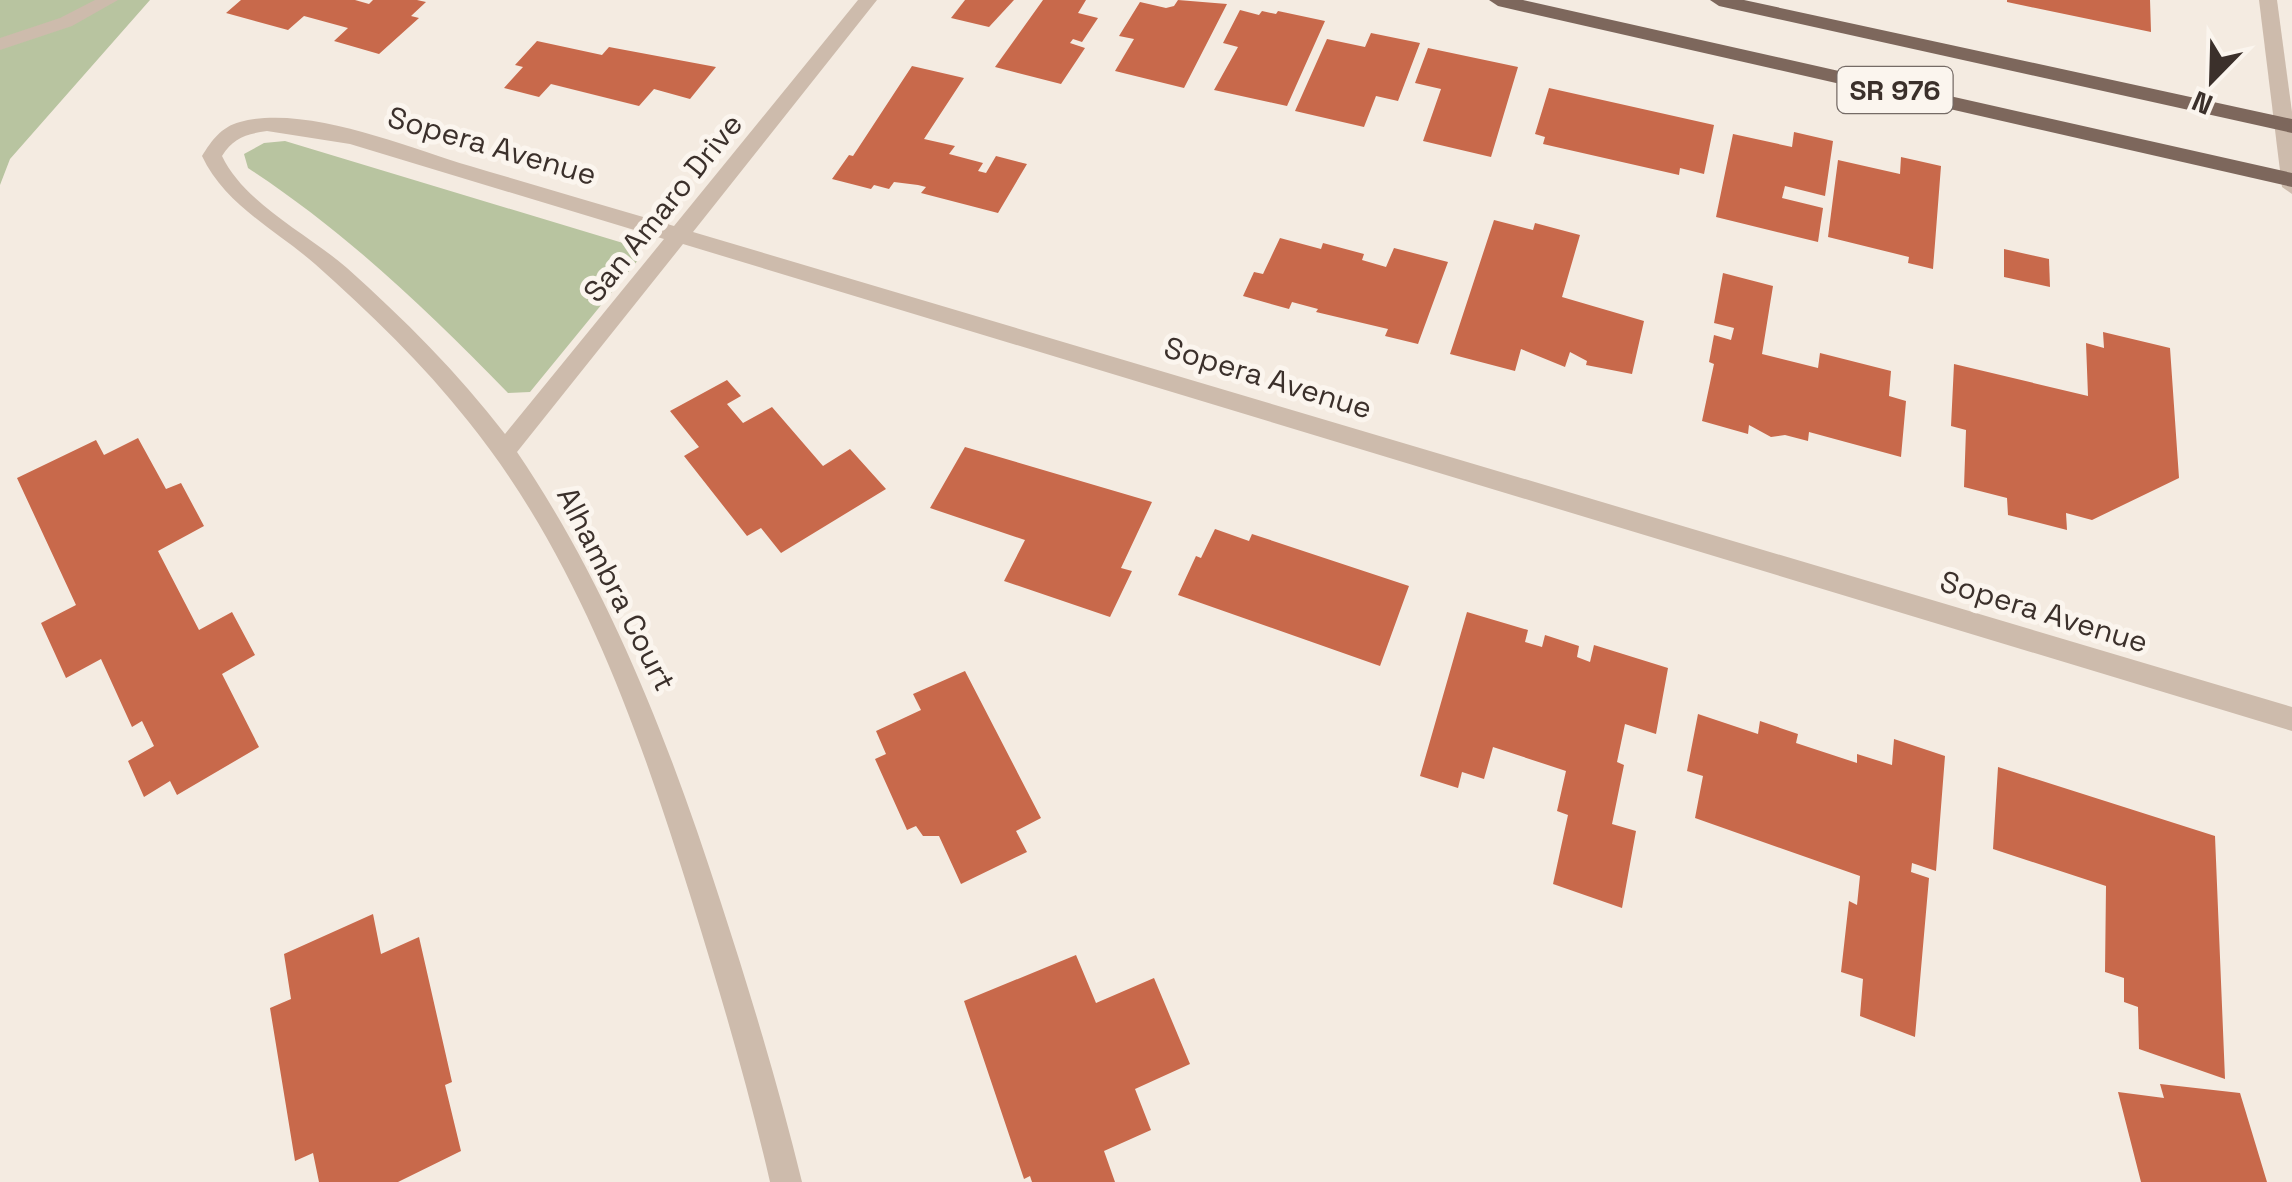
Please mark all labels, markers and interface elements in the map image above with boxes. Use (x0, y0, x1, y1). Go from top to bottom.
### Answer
north arrow (2162, 30, 2262, 130)
road number: SR 976 (1838, 67, 1952, 113)
text: N (2187, 83, 2218, 123)
street label: Sopera Avenue (383, 97, 601, 194)
street label: San Amaro Drive (574, 105, 751, 310)
street label: Sopera Avenue (1159, 327, 1377, 428)
street label: Alhambra Court (548, 480, 685, 697)
street label: Sopera Avenue (1935, 561, 2153, 662)

